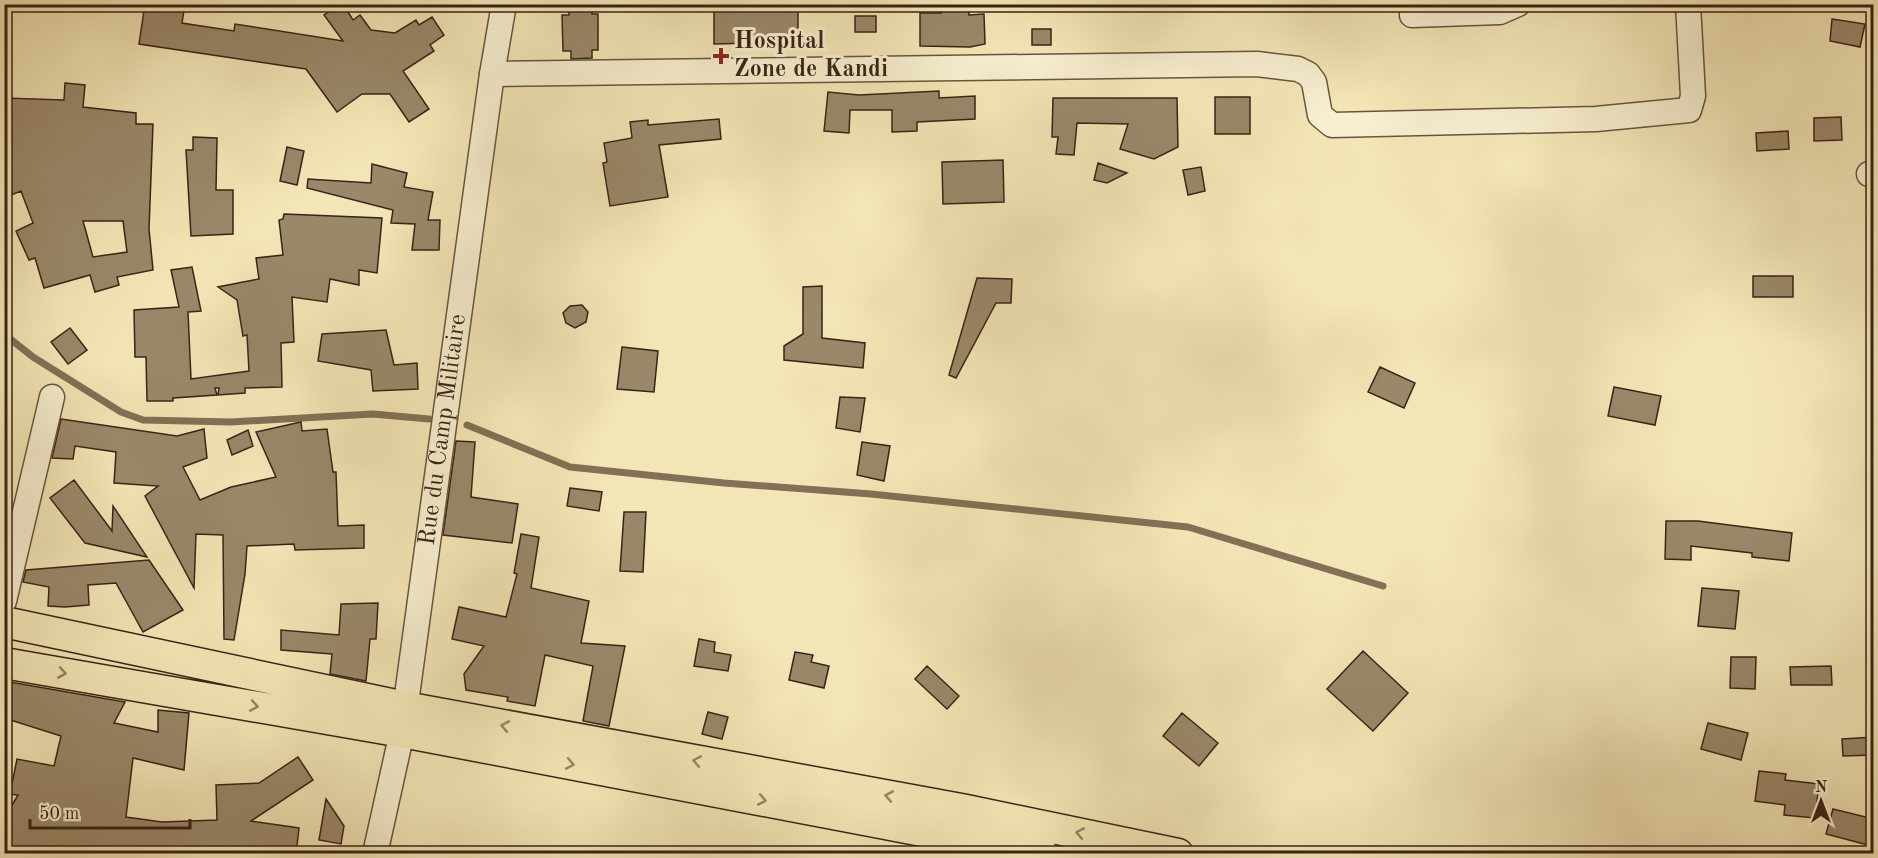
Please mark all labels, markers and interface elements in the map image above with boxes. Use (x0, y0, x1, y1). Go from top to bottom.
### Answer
place label: Hospital Zone de Kandi (734, 30, 888, 82)
marker: Hospital Zone de Kandi (712, 47, 730, 65)
street label: Rue du Camp Militaire (416, 313, 471, 547)
one-way arrow (57, 666, 67, 679)
one-way arrow (249, 699, 259, 712)
one-way arrow (500, 720, 510, 733)
one-way arrow (692, 755, 702, 768)
one-way arrow (565, 757, 575, 770)
north arrow (1791, 771, 1851, 831)
text: N (1815, 780, 1828, 796)
one-way arrow (884, 790, 894, 803)
scale bar (30, 792, 190, 830)
one-way arrow (756, 793, 766, 806)
text: 50 m (39, 805, 79, 823)
one-way arrow (1075, 828, 1085, 841)

